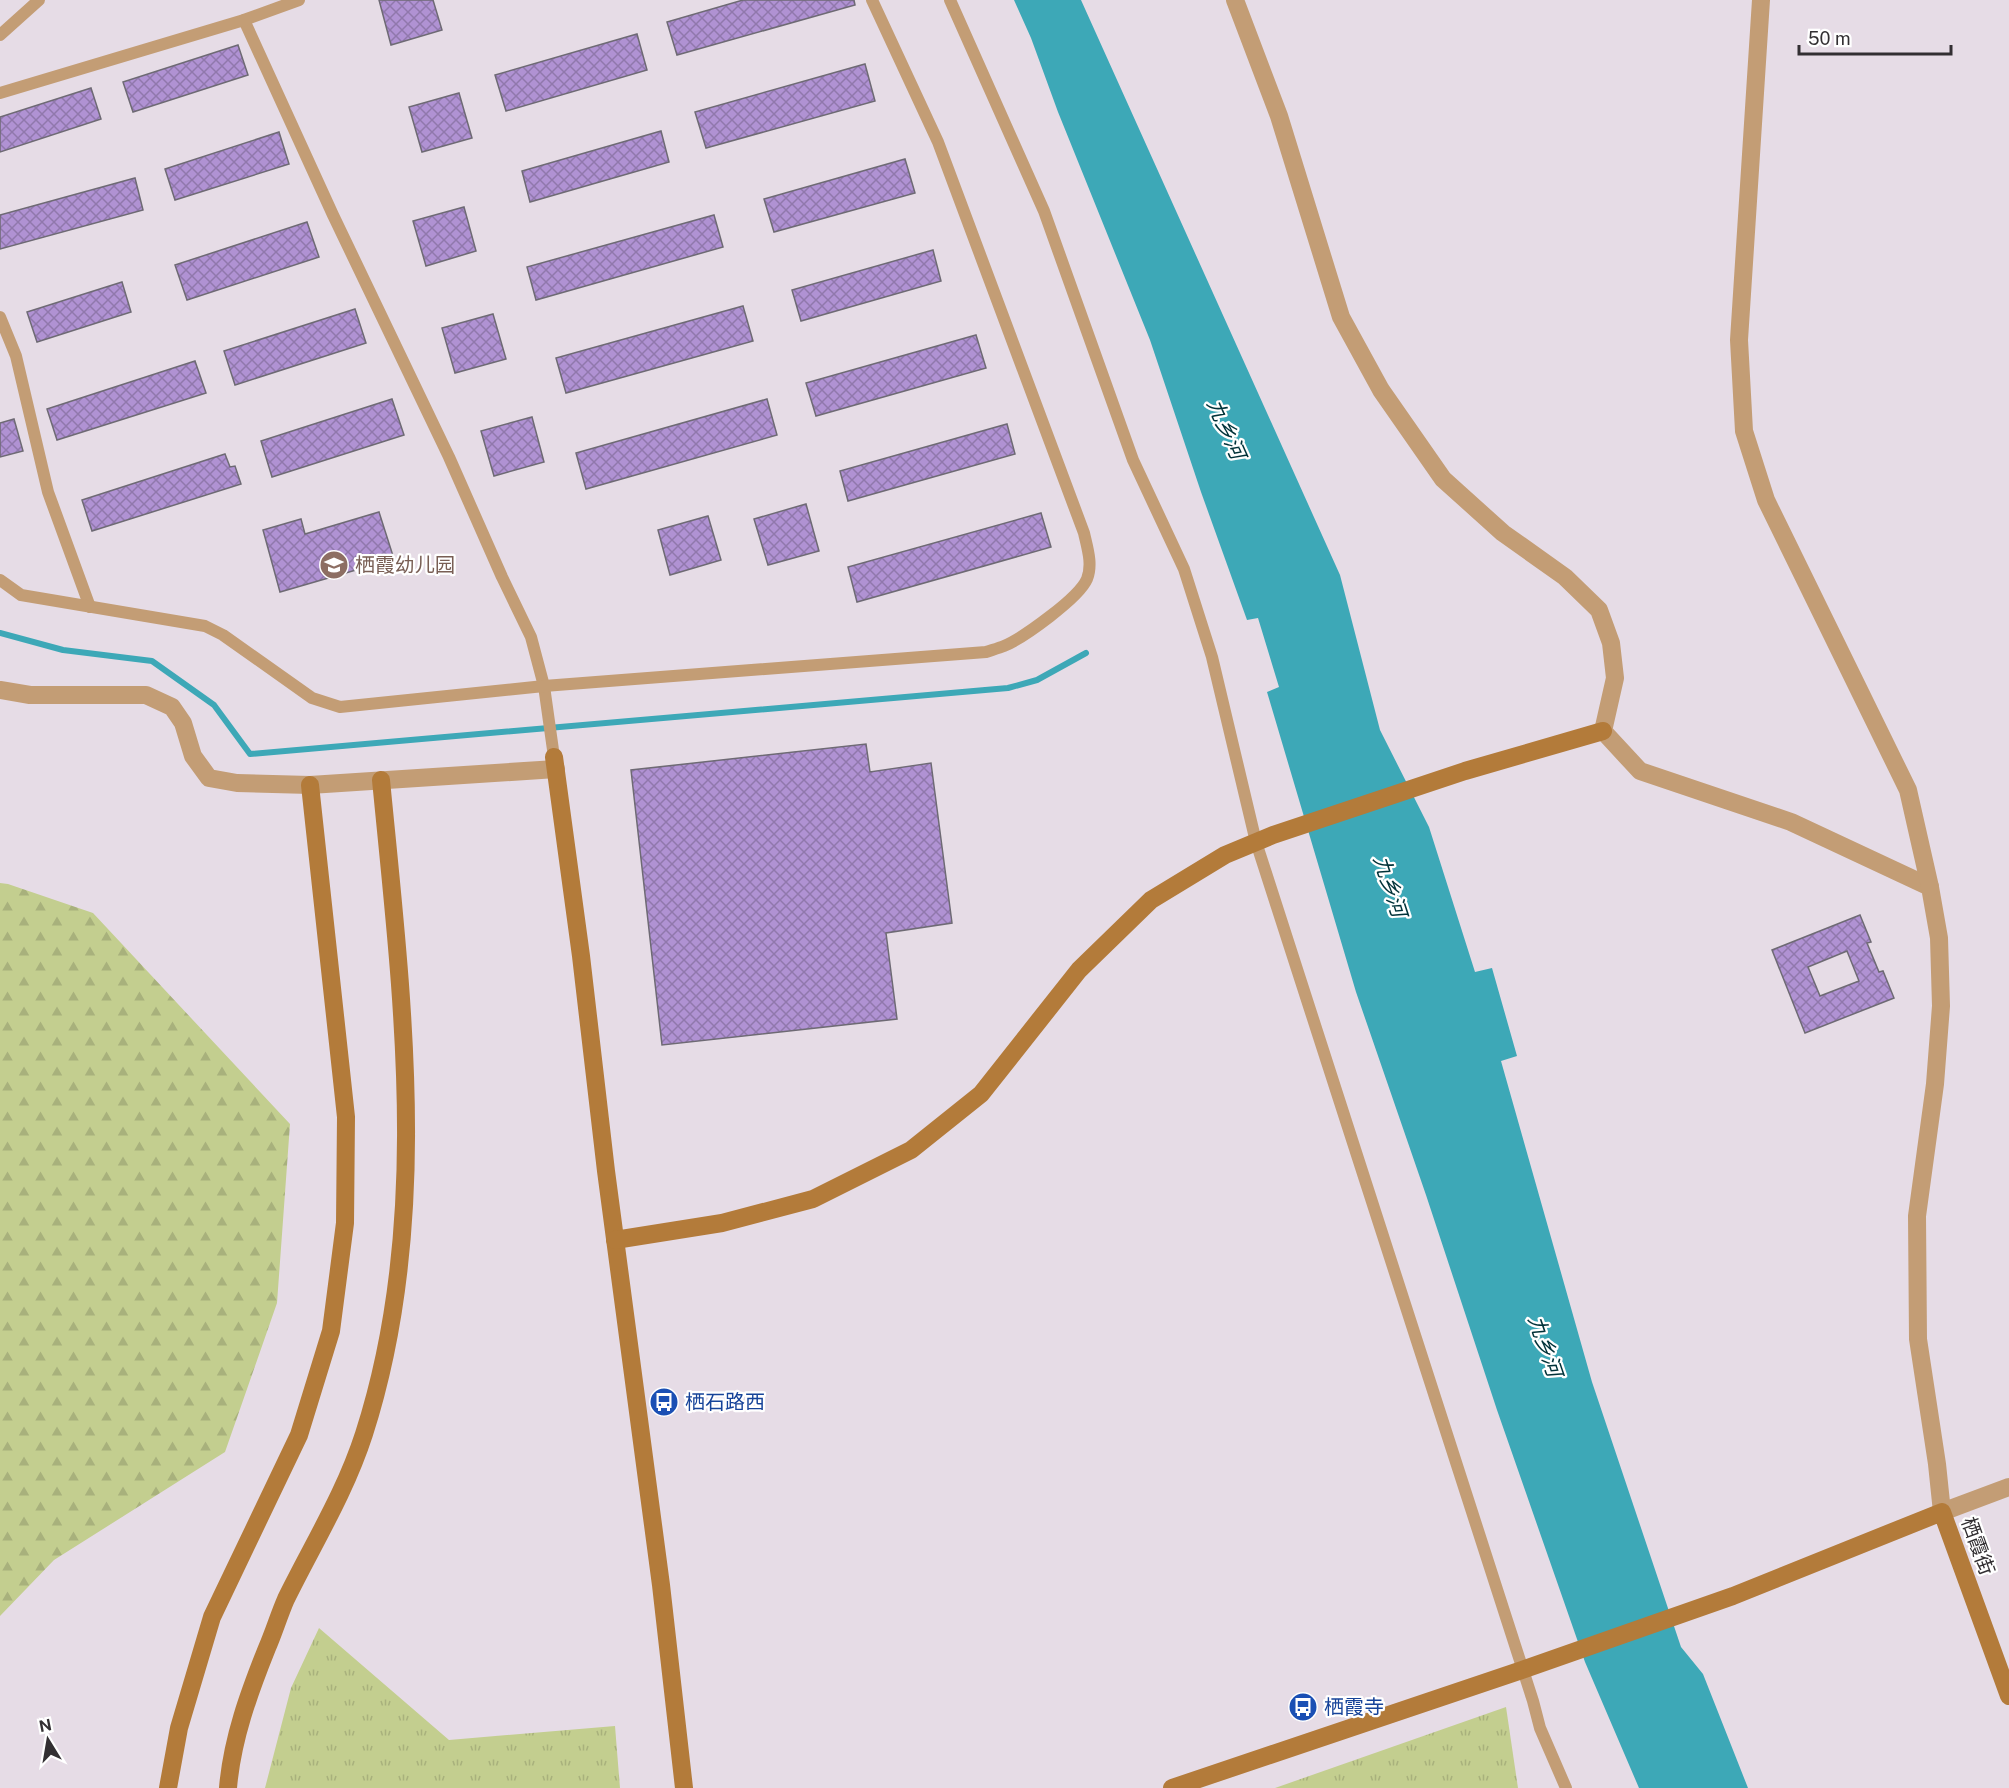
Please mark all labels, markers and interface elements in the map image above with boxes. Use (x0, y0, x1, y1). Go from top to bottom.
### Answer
scale bar (1799, 18, 1950, 56)
text: 50 m (1808, 28, 1851, 49)
water label: 九乡河 (1202, 395, 1252, 466)
school or university icon: 栖霞幼儿园 (318, 549, 350, 581)
place label: 栖霞幼儿园 (355, 553, 455, 577)
water label: 九乡河 (1369, 852, 1413, 923)
water label: 九乡河 (1523, 1312, 1569, 1383)
bus stop icon: 栖石路西 (648, 1386, 680, 1418)
place label: 栖石路西 (685, 1390, 765, 1414)
street label: 栖霞街 (1956, 1514, 2000, 1578)
bus stop icon: 栖霞寺 (1287, 1691, 1319, 1723)
place label: 栖霞寺 (1324, 1695, 1384, 1719)
north arrow (18, 1710, 78, 1770)
text: N (37, 1715, 53, 1736)

